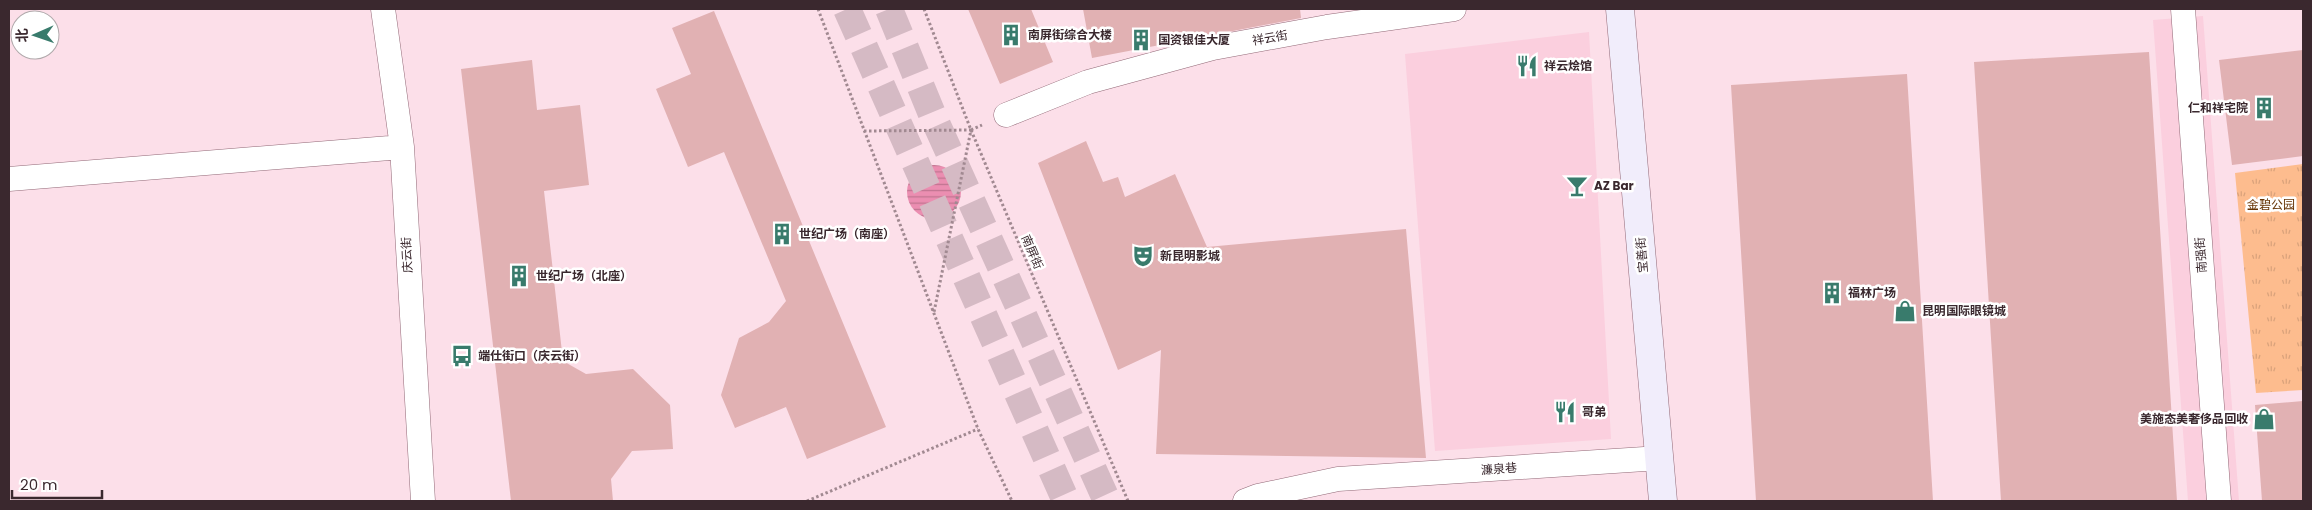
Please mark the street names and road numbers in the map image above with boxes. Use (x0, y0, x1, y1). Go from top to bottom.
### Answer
street label: 祥云街 (1251, 26, 1289, 49)
street label: 南屏街 (1018, 232, 1047, 272)
street label: 宝善街 (1631, 236, 1652, 274)
street label: 南强街 (2191, 236, 2210, 274)
street label: 庆云街 (397, 237, 416, 273)
street label: 濂泉巷 (1480, 459, 1518, 478)

